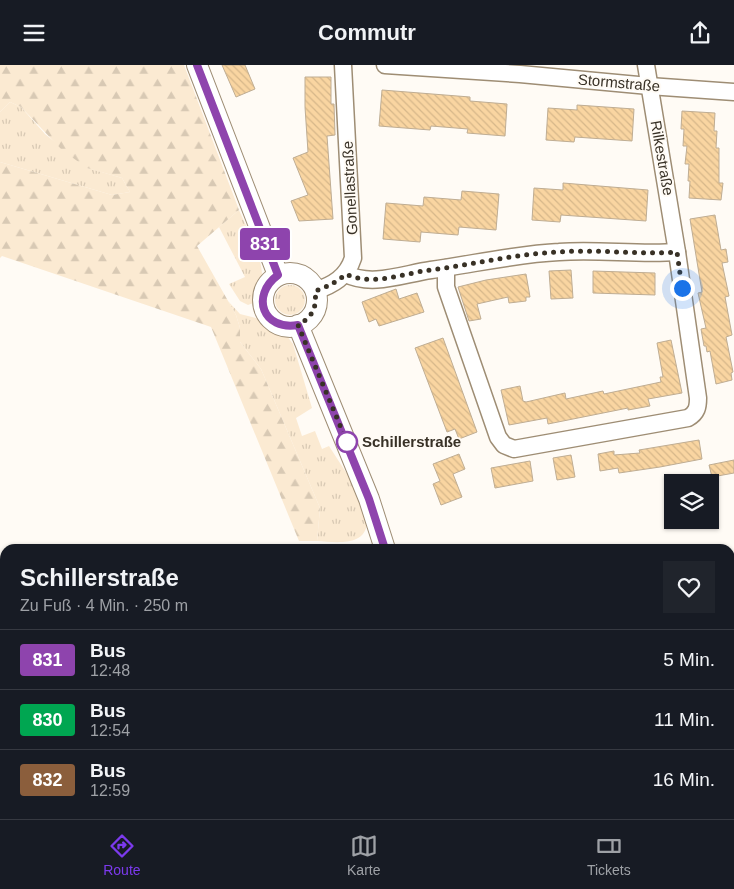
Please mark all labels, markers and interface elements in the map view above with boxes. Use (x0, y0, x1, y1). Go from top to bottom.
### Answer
icon: menu (20, 19, 48, 47)
icon: share (686, 19, 714, 47)
text: Commutr (318, 20, 416, 45)
street label: Stormstraße (577, 70, 661, 95)
street label: Rilkestraße (648, 119, 677, 197)
street label: Gonellastraße (339, 141, 360, 236)
line badge: 831 (236, 228, 294, 260)
text: 831 (250, 234, 280, 254)
your location (670, 276, 695, 301)
marker: Schillerstraße (336, 431, 358, 453)
place label: Schillerstraße (362, 433, 461, 450)
map controls (664, 474, 719, 529)
button: layers (664, 474, 719, 529)
button: heart (663, 561, 715, 613)
text: Schillerstraße (20, 564, 179, 591)
text: Zu Fuß · 4 Min. · 250 m (20, 597, 188, 614)
text: Bus (90, 640, 126, 661)
text: 5 Min. (663, 649, 715, 670)
text: 831 (32, 650, 63, 670)
text: 12:48 (90, 662, 130, 679)
text: Bus (90, 700, 126, 721)
text: 11 Min. (654, 709, 715, 730)
text: 830 (32, 710, 63, 730)
text: 12:54 (90, 722, 130, 739)
text: Bus (90, 760, 126, 781)
text: 16 Min. (653, 769, 715, 790)
text: 832 (32, 770, 63, 790)
text: 12:59 (90, 782, 130, 799)
tab: Route (103, 832, 141, 878)
tab: Karte (347, 832, 380, 878)
tab: Tickets (587, 832, 631, 878)

